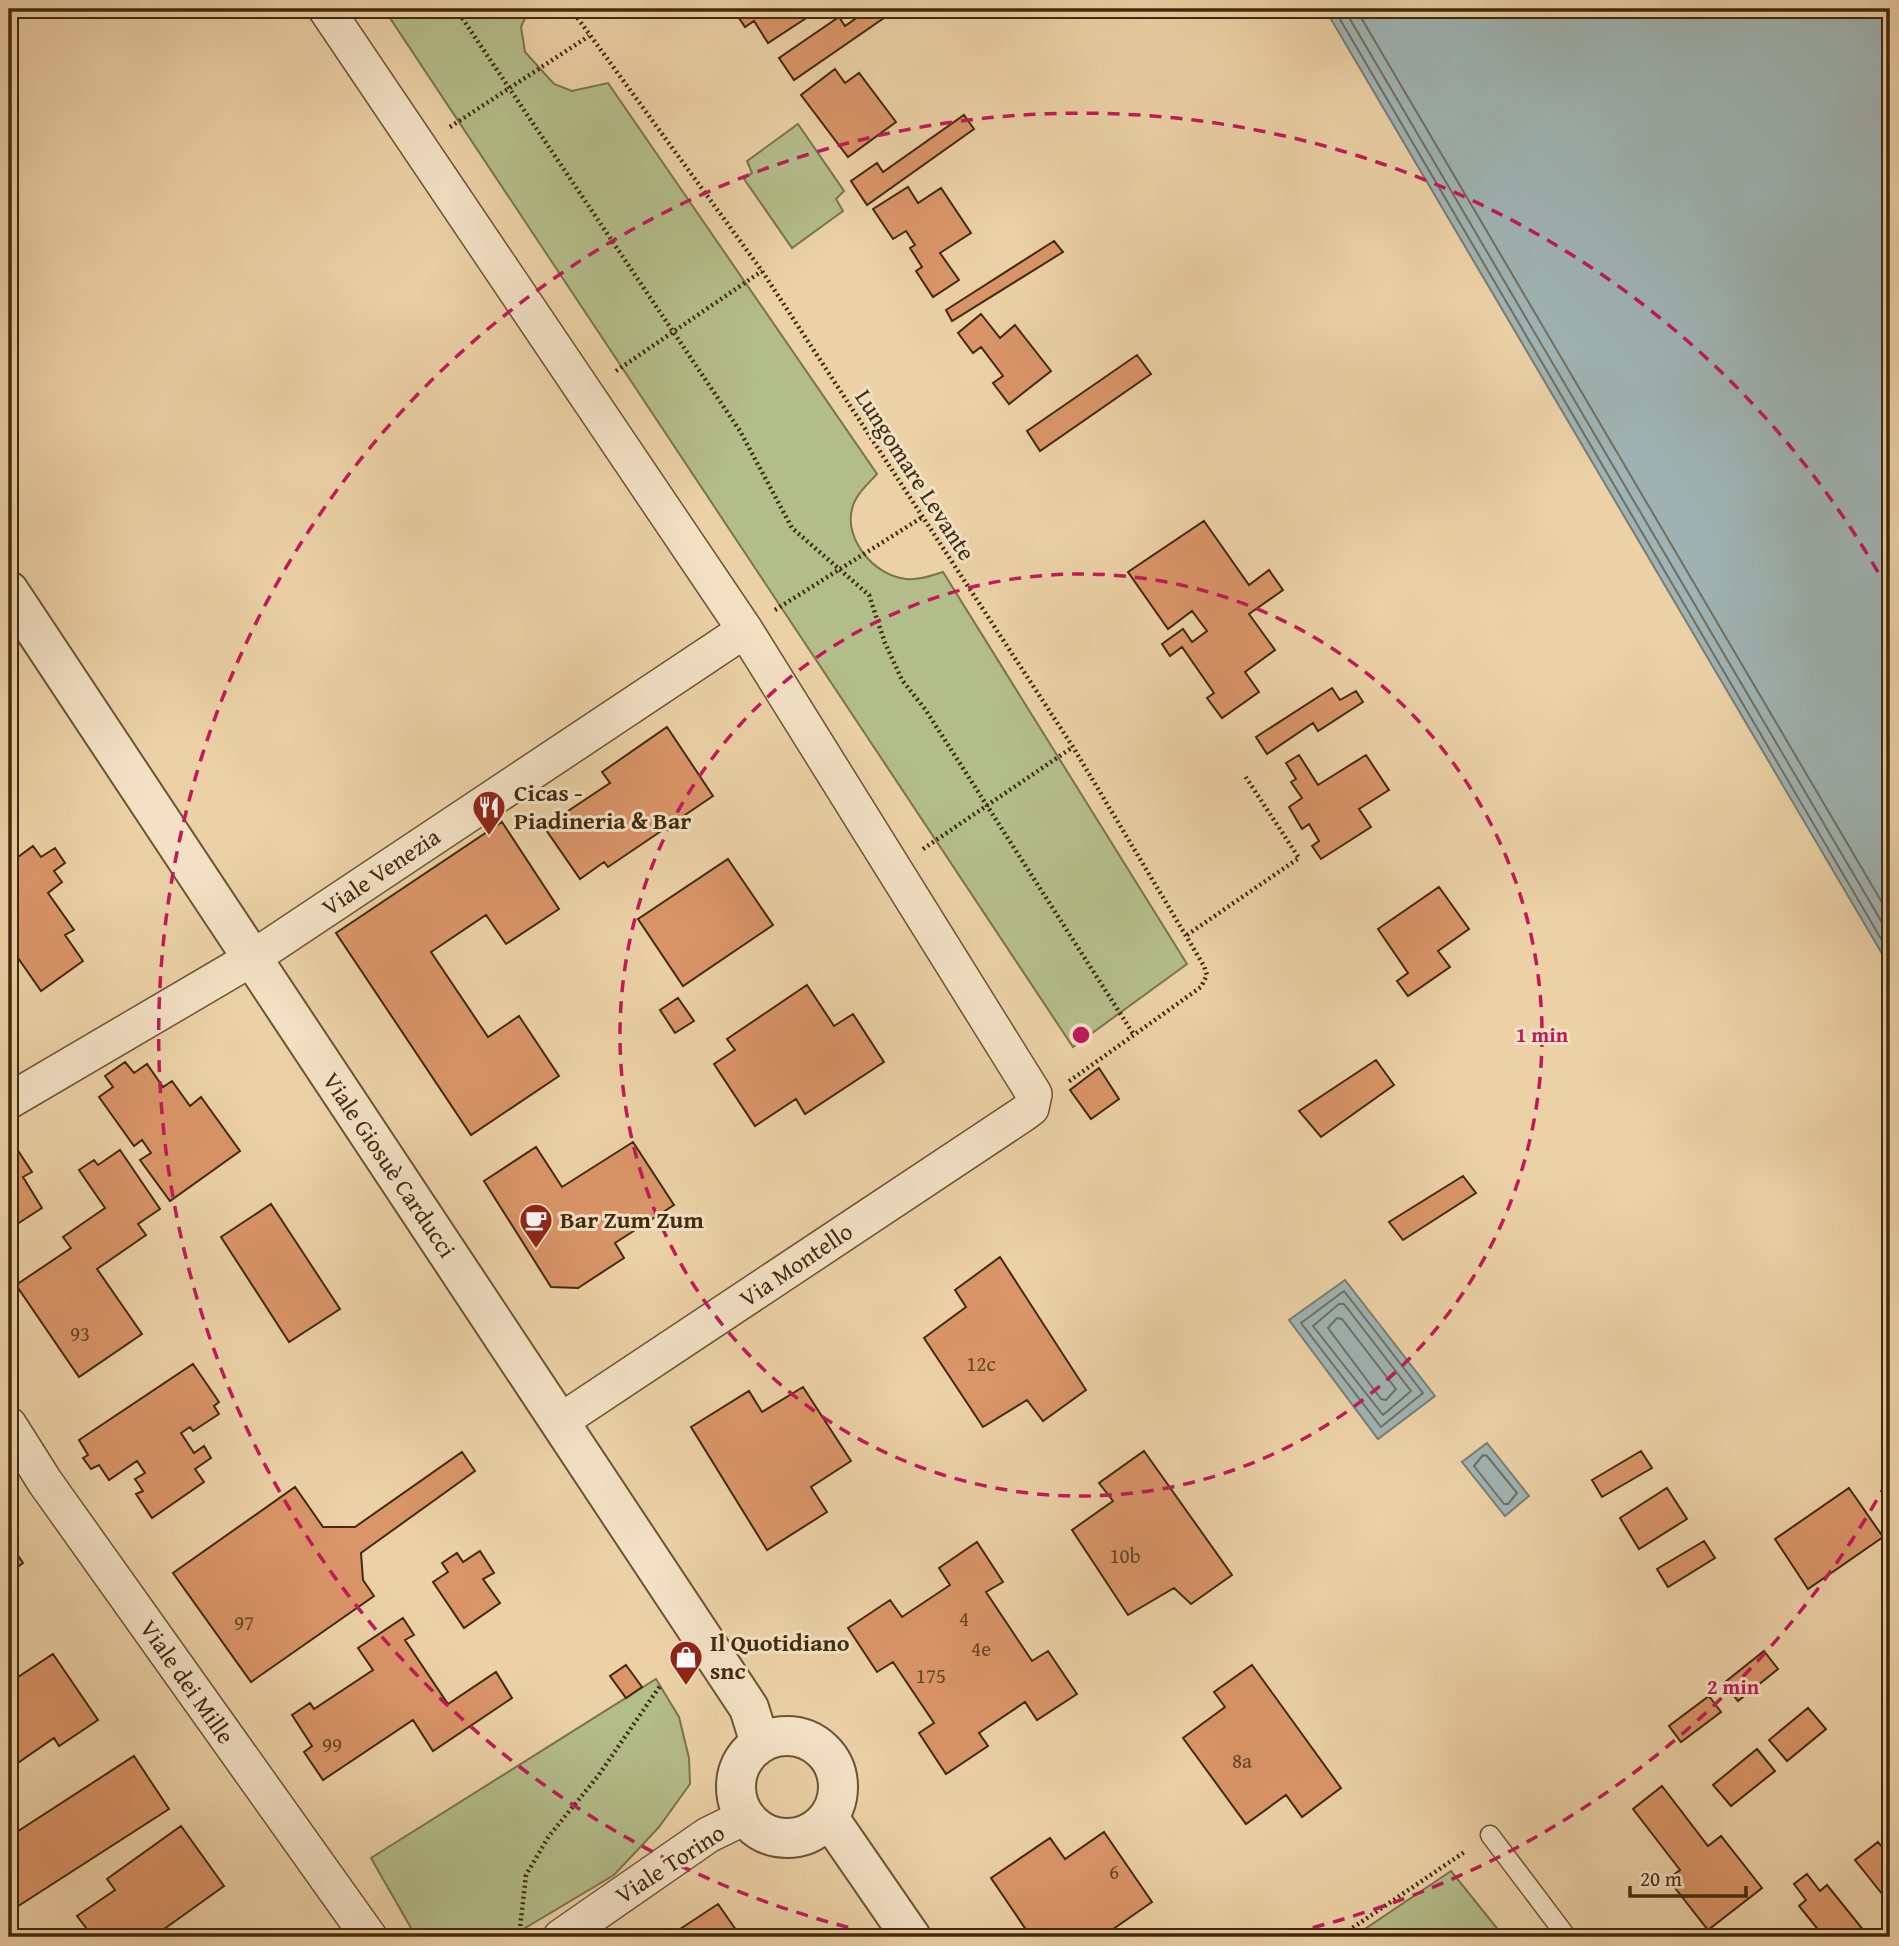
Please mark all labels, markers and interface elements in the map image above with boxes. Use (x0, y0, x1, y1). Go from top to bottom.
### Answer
street label: Lungomare Levante (847, 382, 984, 567)
place label: Cicas - Piadineria & Bar (514, 775, 691, 838)
restaurant icon: Cicas - Piadineria & Bar (470, 788, 508, 837)
street label: Viale Venezia (315, 819, 447, 924)
text: 1 min (1516, 1019, 1569, 1050)
centre of rings (1069, 1023, 1093, 1047)
street label: Viale Giosuè Carducci (314, 1065, 465, 1265)
cafe icon: Bar Zum Zum (517, 1201, 555, 1250)
place label: Bar Zum Zum (560, 1202, 704, 1237)
street label: Via Montello (732, 1214, 859, 1315)
house number: 93 (70, 1318, 90, 1349)
house number: 12c (966, 1348, 996, 1379)
house number: 10b (1109, 1540, 1141, 1571)
house number: 4 (959, 1603, 969, 1634)
house number: 97 (234, 1607, 254, 1638)
street label: Viale dei Mille (132, 1613, 243, 1751)
place label: Il Quotidiano snc (710, 1625, 850, 1688)
house number: 4e (971, 1633, 991, 1664)
shop icon: Il Quotidiano snc (667, 1638, 705, 1687)
house number: 175 (916, 1660, 946, 1691)
text: 2 min (1707, 1671, 1760, 1702)
house number: 99 (322, 1729, 342, 1760)
house number: 8a (1232, 1745, 1252, 1776)
street label: Viale Torino (608, 1815, 731, 1912)
scale bar (1630, 1855, 1745, 1899)
house number: 6 (1109, 1856, 1119, 1887)
text: 20 m (1640, 1863, 1682, 1894)

